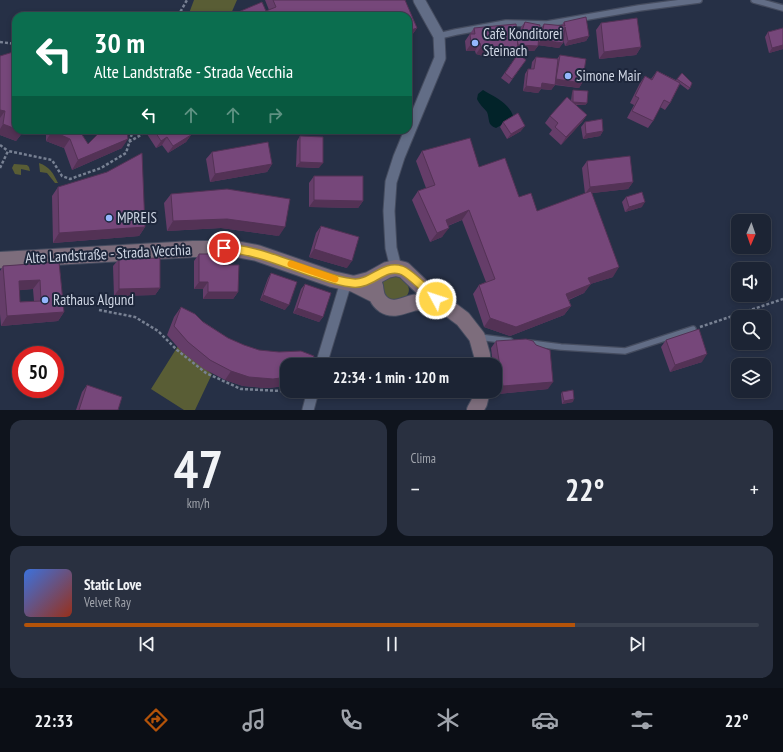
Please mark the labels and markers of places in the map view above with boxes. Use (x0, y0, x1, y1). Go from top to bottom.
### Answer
place label: Cafè Konditorei Steinach (483, 24, 562, 60)
marker: Cafè Konditorei Steinach (470, 38, 480, 48)
place label: Simone Mair (576, 66, 642, 85)
marker: Simone Mair (563, 71, 573, 81)
place label: MPREIS (117, 208, 157, 227)
marker: MPREIS (104, 213, 114, 223)
pin (207, 231, 241, 265)
place label: Rathaus Algund (53, 290, 134, 309)
marker: Rathaus Algund (40, 295, 50, 305)

